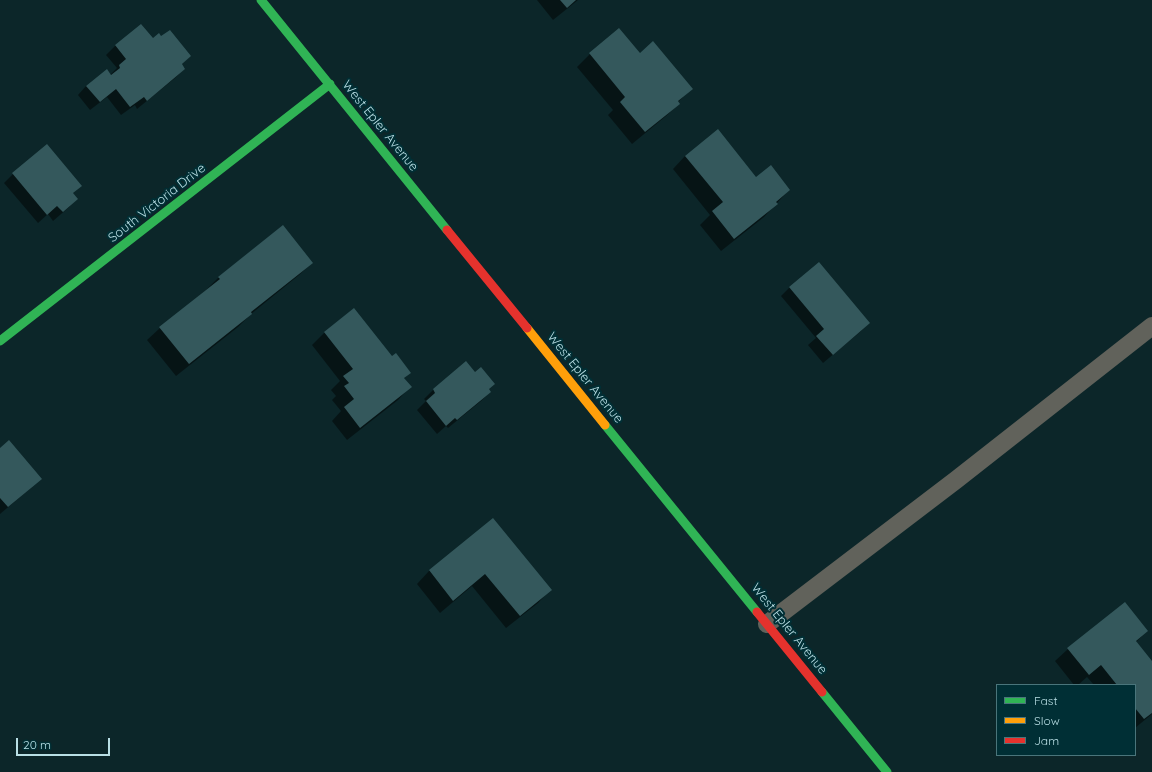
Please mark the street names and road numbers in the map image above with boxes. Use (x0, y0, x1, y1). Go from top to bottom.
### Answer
street label: West Epler Avenue (339, 77, 421, 175)
street label: South Victoria Drive (105, 160, 209, 246)
street label: West Epler Avenue (544, 329, 626, 427)
street label: West Epler Avenue (748, 580, 830, 678)

